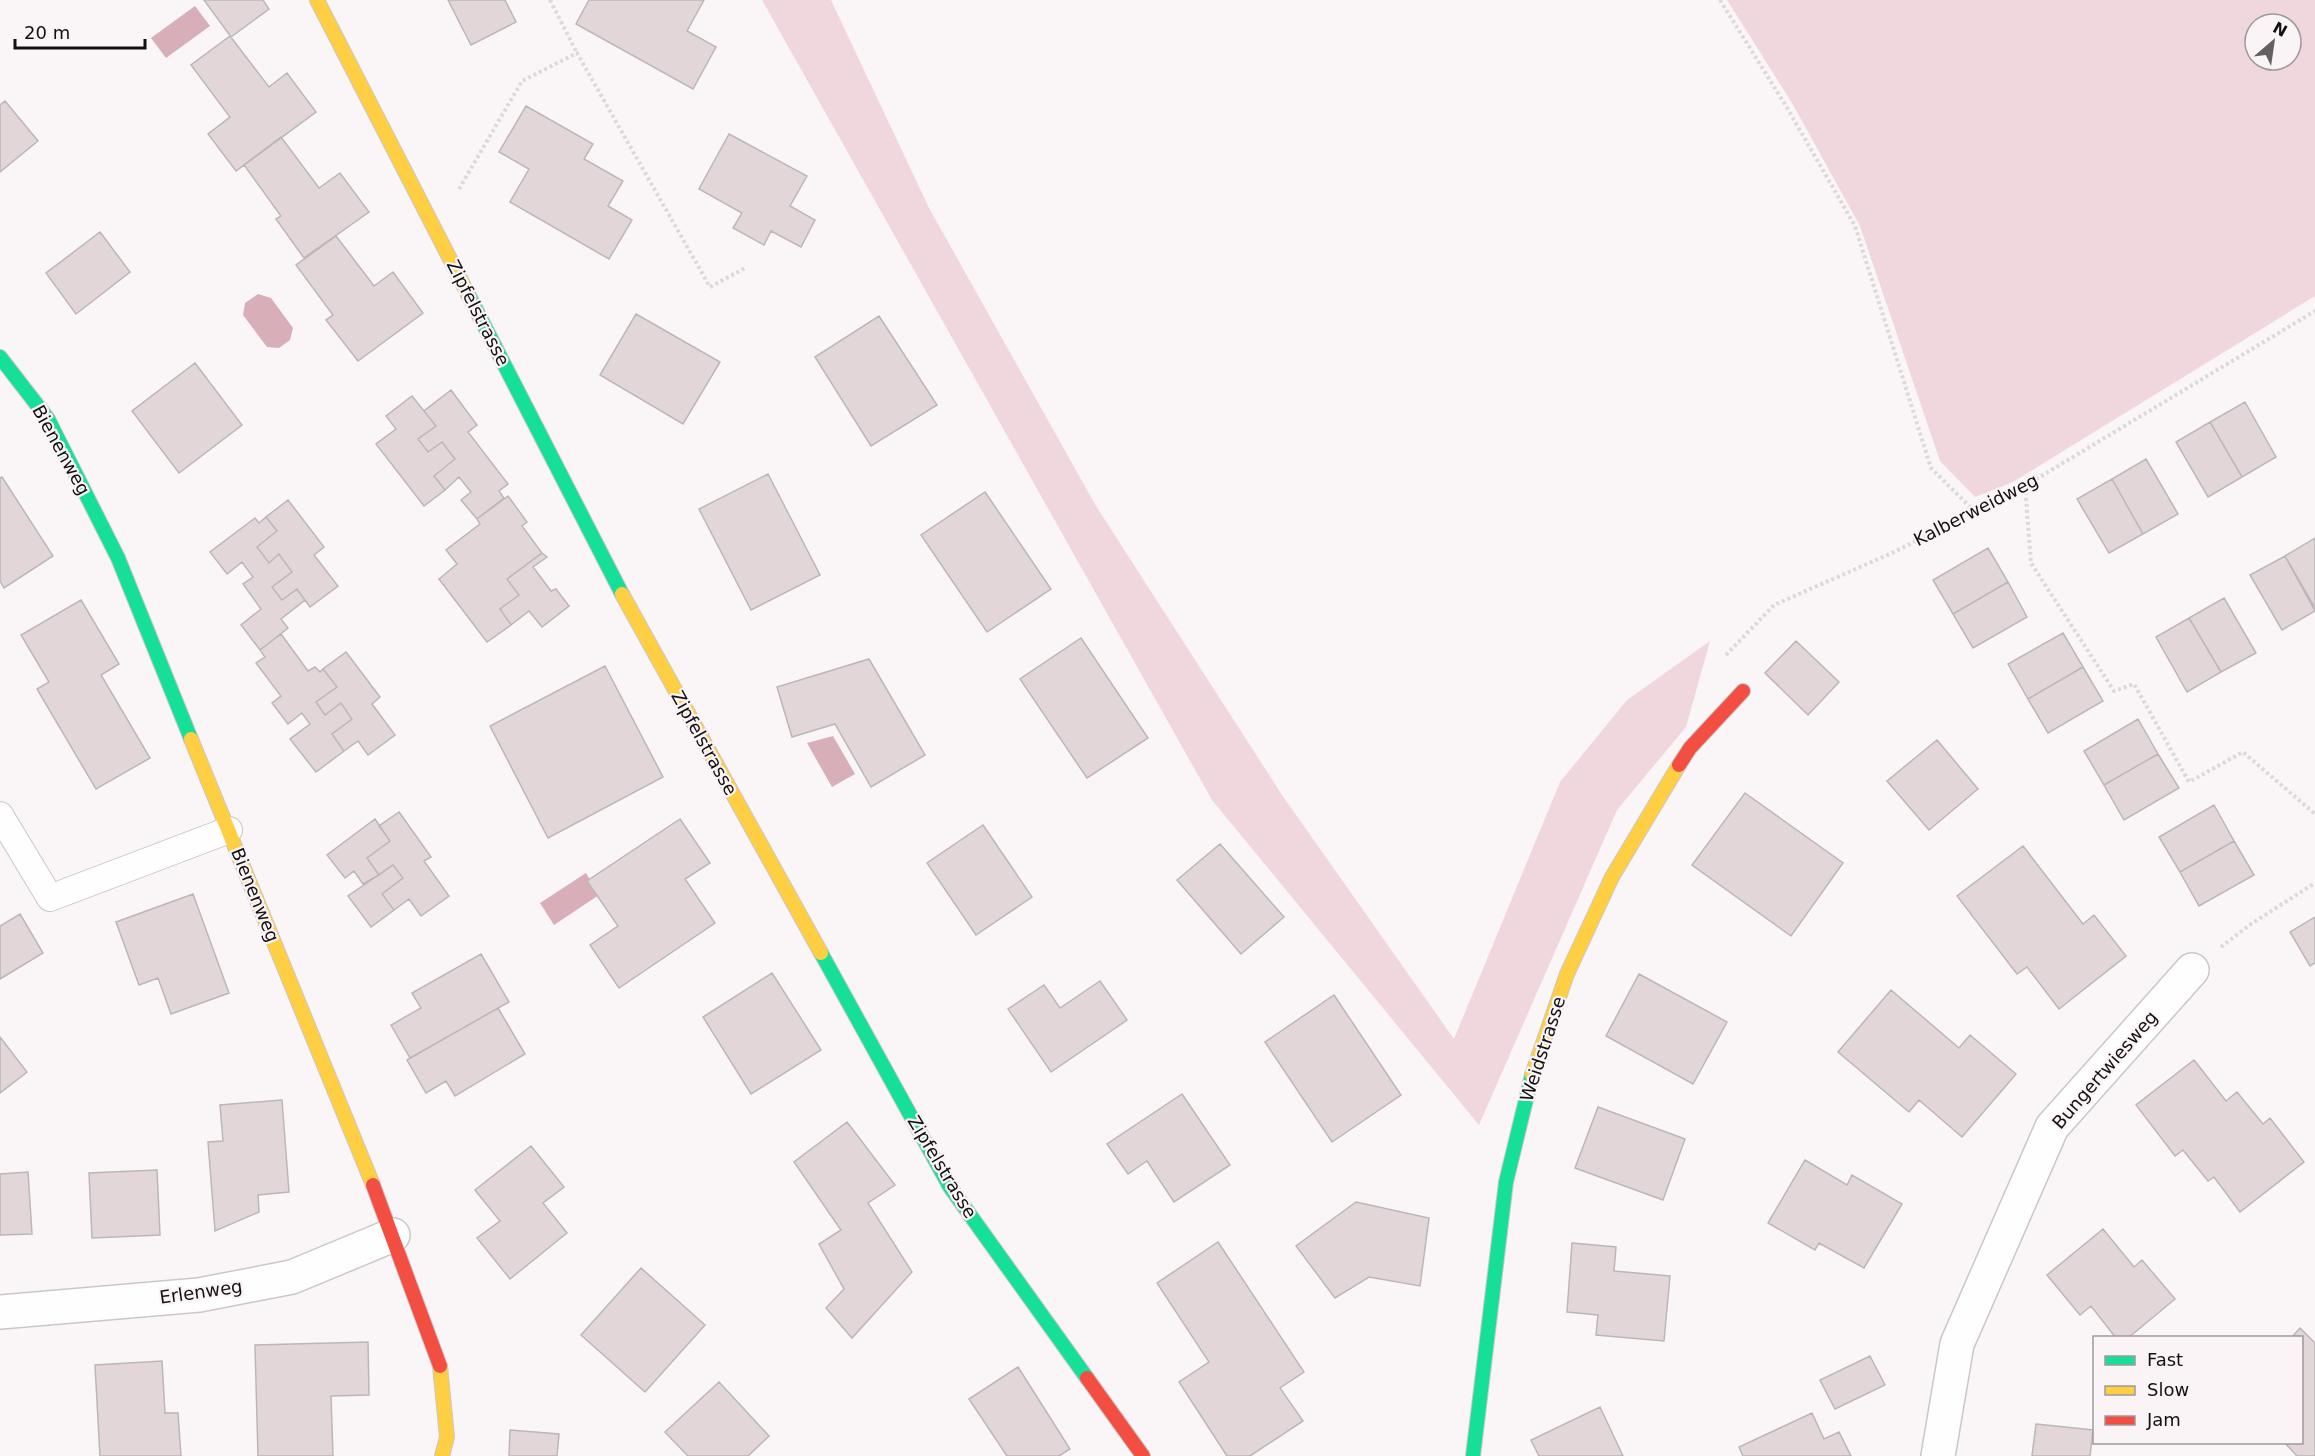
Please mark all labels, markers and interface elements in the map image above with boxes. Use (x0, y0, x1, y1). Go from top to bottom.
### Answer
scale bar (15, 12, 146, 50)
north arrow (2243, 12, 2303, 72)
text: N (2270, 18, 2290, 41)
text: 20 m (24, 22, 70, 43)
street label: Zipfelstrasse (443, 256, 514, 369)
street label: Bienenweg (28, 401, 95, 498)
street label: Kalberweidweg (1910, 469, 2042, 550)
street label: Zipfelstrasse (667, 687, 742, 799)
street label: Bienenweg (227, 845, 284, 945)
street label: Weidstrasse (1516, 994, 1569, 1104)
street label: Bungertwiesweg (2048, 1006, 2162, 1133)
street label: Zipfelstrasse (904, 1112, 981, 1222)
street label: Erlenweg (158, 1275, 244, 1308)
legend (2093, 1336, 2303, 1444)
text: Fast (2147, 1349, 2183, 1370)
text: Slow (2147, 1379, 2189, 1400)
text: Jam (2146, 1409, 2181, 1430)

